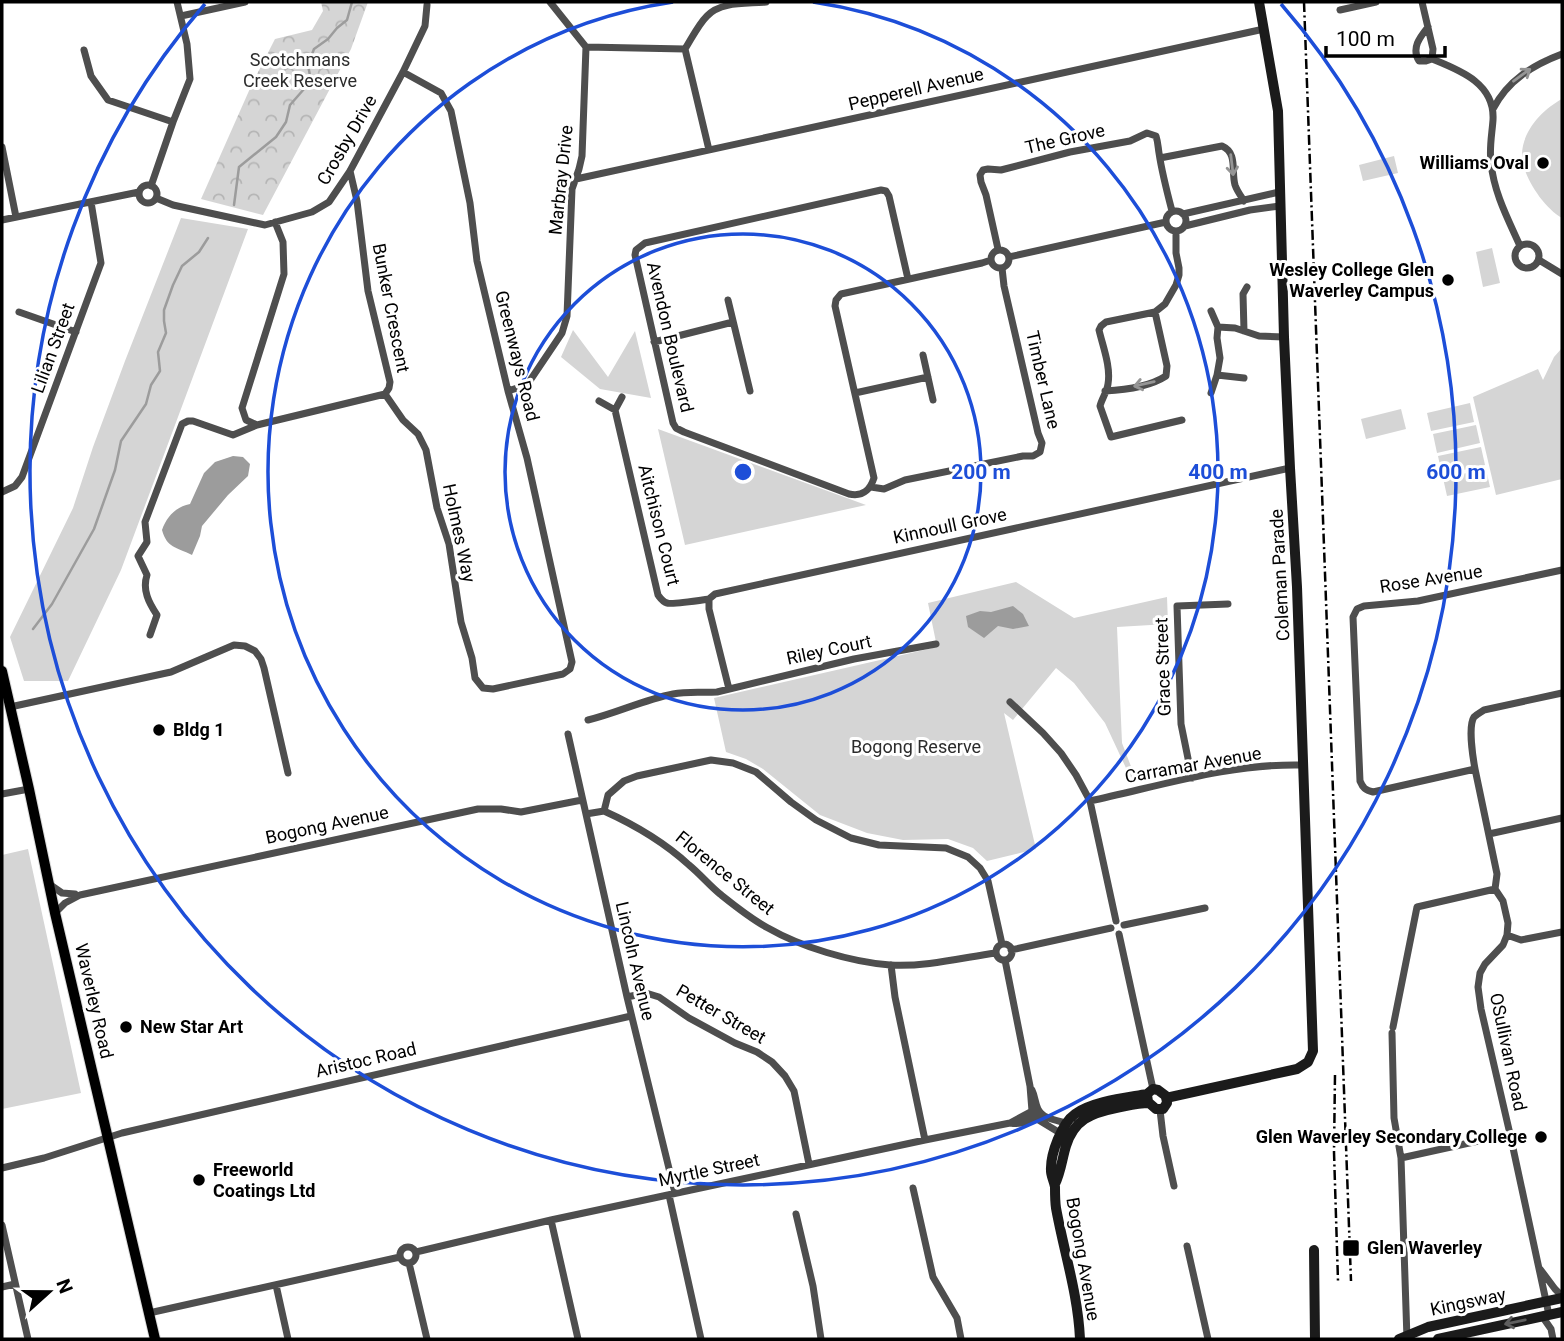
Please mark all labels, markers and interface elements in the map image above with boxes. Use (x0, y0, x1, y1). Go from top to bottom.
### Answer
scale bar (1326, 14, 1445, 58)
text: 100 m (1336, 27, 1395, 51)
park label: Scotchmans Creek Reserve (243, 49, 357, 91)
street label: Pepperell Avenue (846, 63, 986, 114)
one-way arrow (1512, 68, 1531, 82)
street label: Crosby Drive (312, 91, 381, 189)
street label: The Grove (1023, 119, 1107, 158)
street label: Marbray Drive (544, 124, 577, 236)
place label: Williams Oval (1419, 152, 1529, 173)
one-way arrow (1226, 153, 1239, 176)
marker: Williams Oval (1535, 155, 1551, 171)
street label: Bunker Crescent (369, 241, 414, 375)
place label: Wesley College Glen Waverley Campus (1269, 259, 1434, 301)
street label: Avendon Boulevard (643, 260, 698, 414)
marker: Wesley College Glen Waverley Campus (1440, 272, 1456, 288)
street label: Greenways Road (491, 288, 544, 423)
street label: Lilian Street (27, 300, 79, 396)
street label: Timber Lane (1022, 329, 1065, 431)
one-way arrow (1133, 378, 1156, 392)
centre of rings (731, 460, 755, 484)
text: 200 m (951, 460, 1011, 484)
text: 400 m (1188, 460, 1248, 484)
text: 600 m (1426, 460, 1486, 484)
street label: Aitchison Court (634, 462, 685, 588)
street label: Holmes Way (439, 482, 480, 585)
street label: Kinnoull Grove (891, 503, 1009, 548)
street label: Coleman Parade (1266, 508, 1293, 642)
street label: Rose Avenue (1378, 560, 1484, 597)
street label: Grace Street (1150, 617, 1175, 717)
street label: Riley Court (784, 630, 874, 669)
place label: Bldg 1 (173, 719, 224, 740)
marker: Bldg 1 (151, 722, 167, 738)
park label: Bogong Reserve (851, 736, 981, 757)
street label: Carramar Avenue (1123, 742, 1263, 787)
street label: Bogong Avenue (263, 801, 390, 848)
street label: Florence Street (672, 826, 779, 919)
street label: Lincoln Avenue (612, 899, 659, 1022)
street label: Waverley Road (71, 941, 118, 1061)
street label: Petter Street (673, 979, 770, 1048)
street label: OSullivan Road (1486, 991, 1531, 1113)
place label: New Star Art (140, 1016, 243, 1037)
marker: New Star Art (118, 1019, 134, 1035)
street label: Aristoc Road (313, 1038, 418, 1081)
place label: Glen Waverley Secondary College (1256, 1126, 1527, 1147)
marker: Glen Waverley Secondary College (1533, 1129, 1549, 1145)
street label: Myrtle Street (657, 1149, 761, 1190)
place label: Freeworld Coatings Ltd (213, 1159, 315, 1201)
marker: Freeworld Coatings Ltd (191, 1172, 207, 1188)
street label: Bogong Avenue (1062, 1195, 1105, 1322)
place label: Glen Waverley (1367, 1237, 1483, 1258)
marker: Glen Waverley (1341, 1238, 1361, 1258)
north arrow (14, 1257, 84, 1327)
text: N (51, 1276, 78, 1296)
street label: Kingsway (1428, 1283, 1508, 1320)
one-way arrow (1504, 1316, 1527, 1330)

